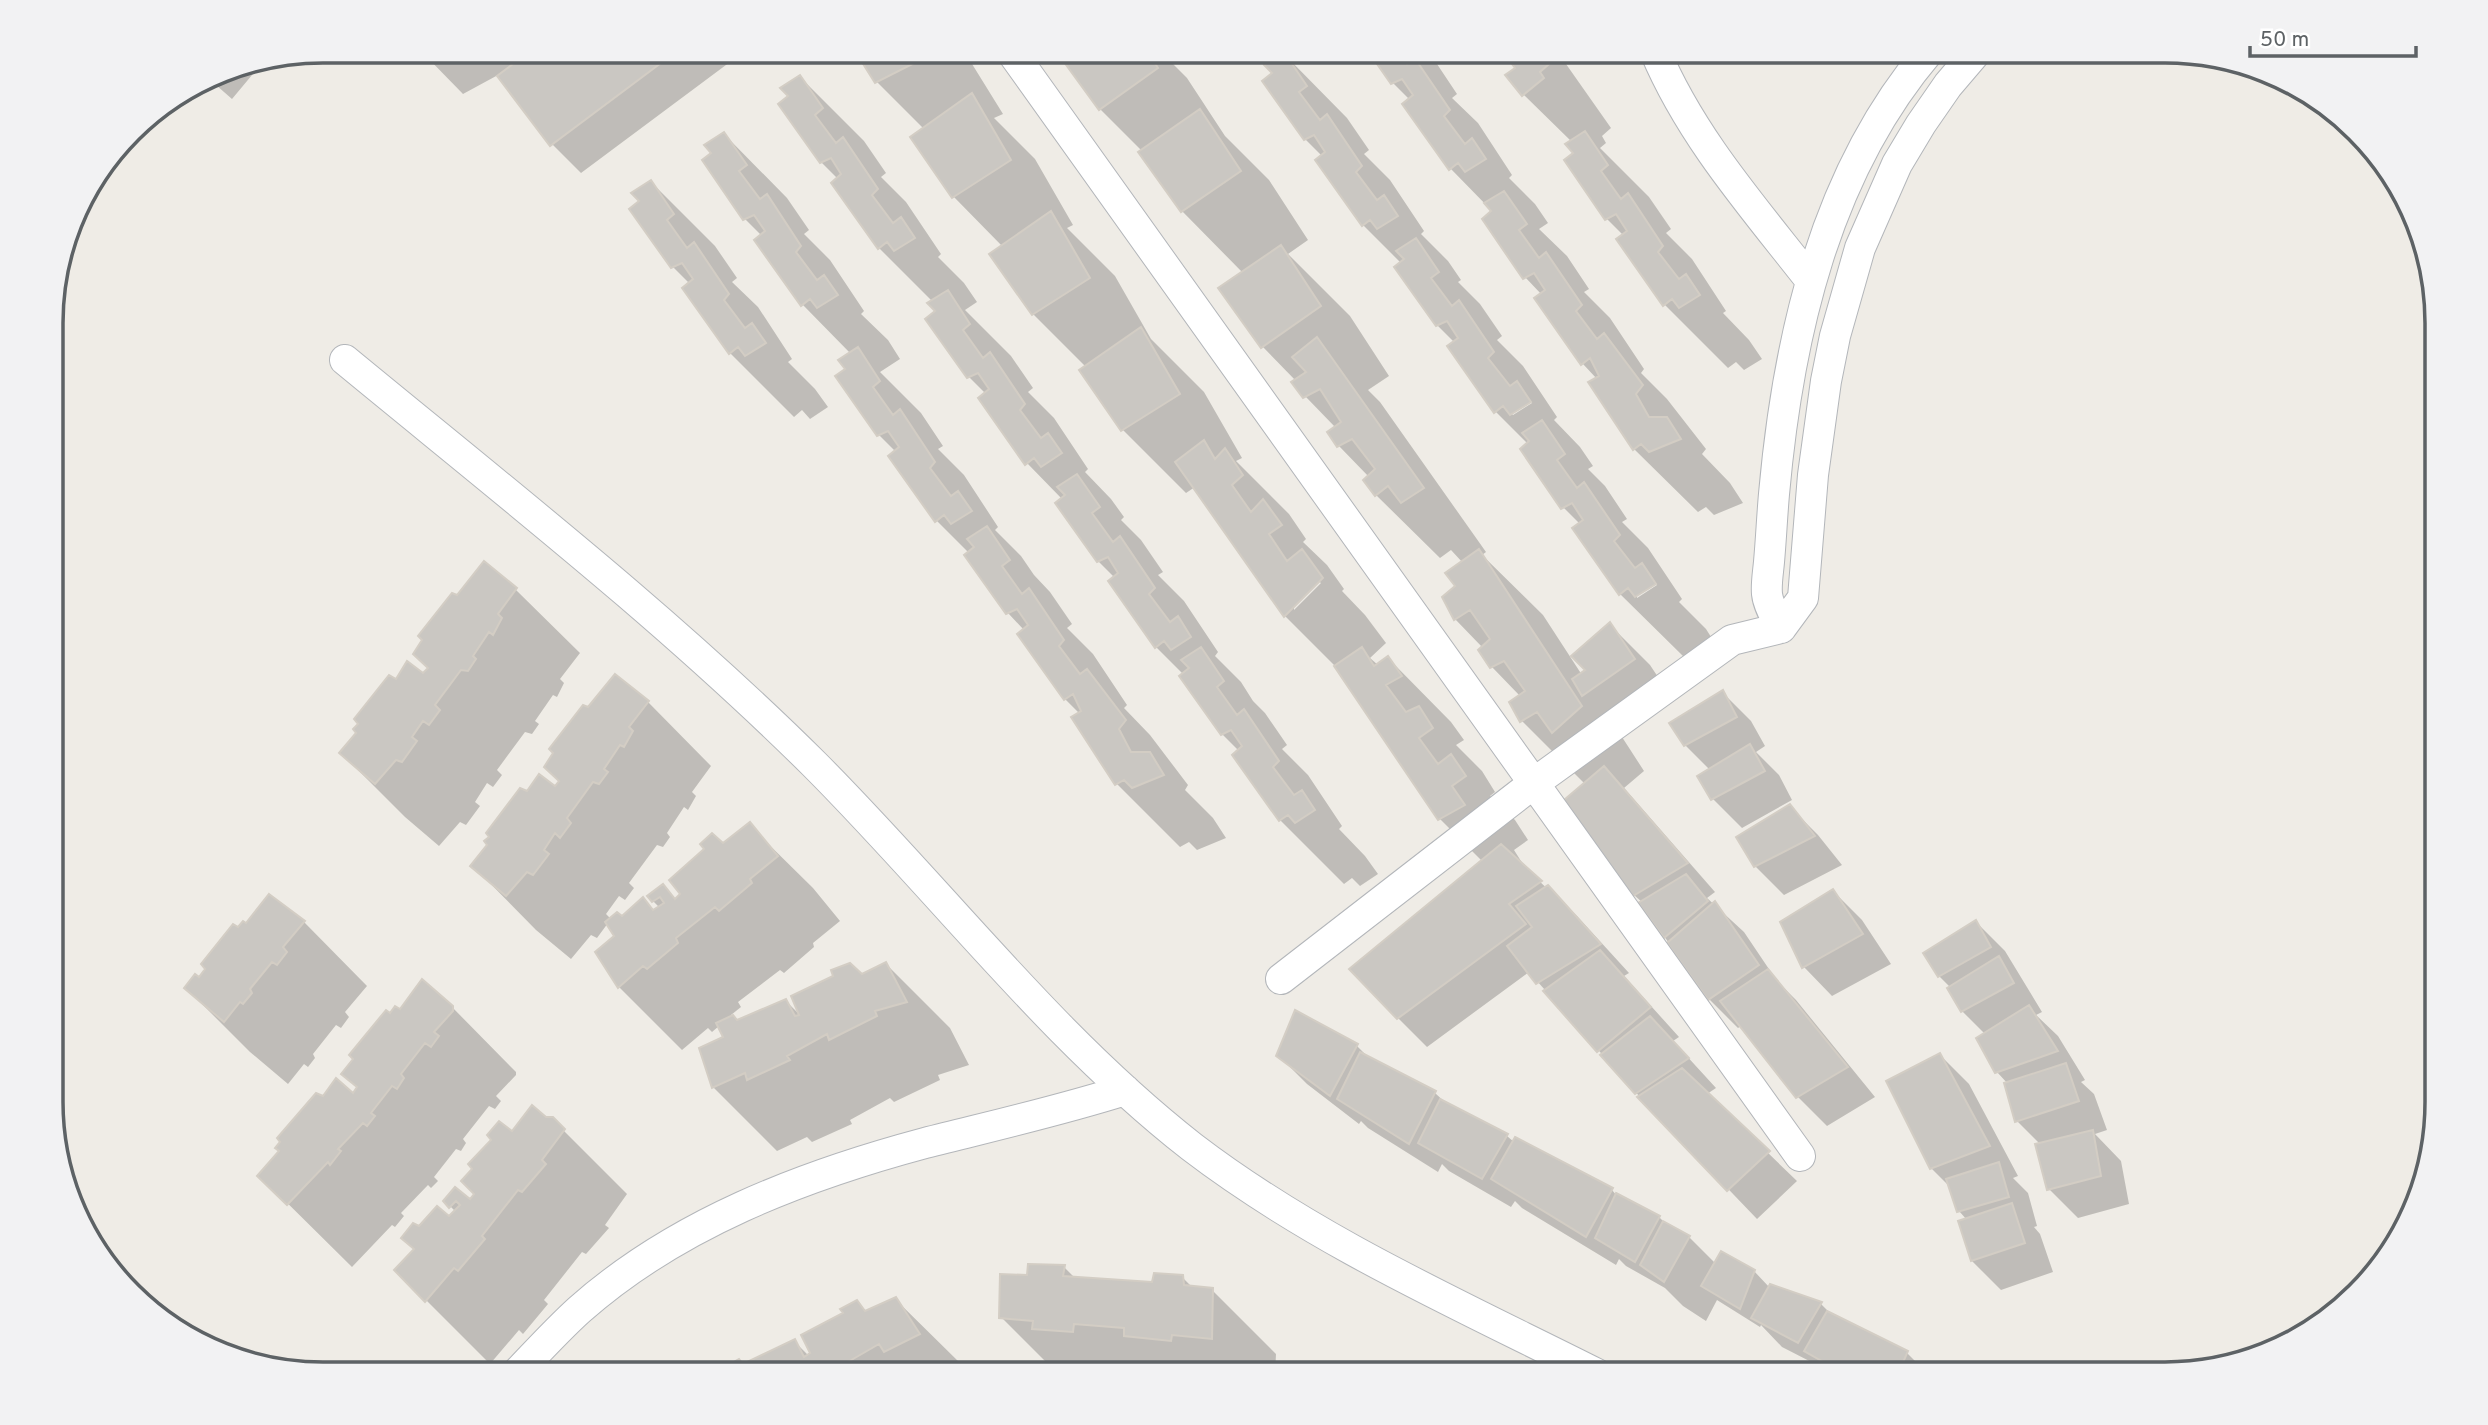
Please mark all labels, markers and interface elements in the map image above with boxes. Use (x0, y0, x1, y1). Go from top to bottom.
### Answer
scale bar (2250, 14, 2416, 58)
text: 50 m (2260, 27, 2309, 54)

